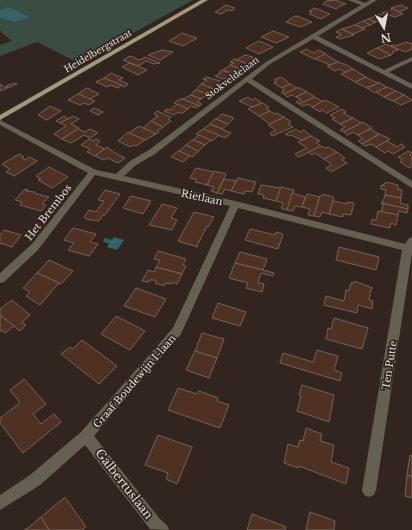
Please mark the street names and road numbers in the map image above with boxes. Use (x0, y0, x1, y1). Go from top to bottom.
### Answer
street label: Heidelbergstraat (62, 26, 134, 74)
street label: Stokveldelaan (203, 54, 261, 101)
street label: Het Brembos (22, 181, 75, 243)
street label: Rietlaan (180, 187, 224, 208)
street label: Graaf Boudewijn I-laan (90, 332, 179, 431)
street label: Ten Putte (379, 339, 400, 390)
street label: Galbertuslaan (92, 446, 156, 522)

